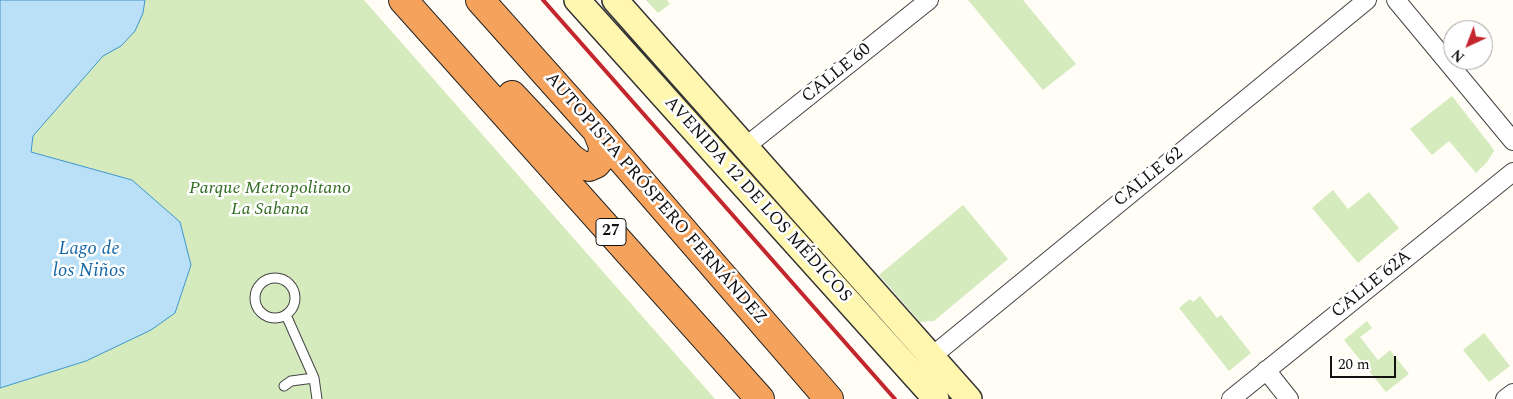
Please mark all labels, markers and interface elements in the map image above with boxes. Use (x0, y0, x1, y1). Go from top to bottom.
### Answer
north arrow (1443, 20, 1493, 70)
street label: CALLE 60 (798, 40, 876, 108)
text: N (1447, 44, 1469, 67)
street label: AUTOPISTA PRÓSPERO FERNÁNDEZ (540, 69, 770, 329)
street label: AVENIDA 12 DE LOS MÉDICOS (659, 93, 855, 307)
street label: CALLE 62 (1110, 144, 1188, 212)
park label: Parque Metropolitano La Sabana (189, 178, 351, 220)
road number: 27 (596, 218, 626, 246)
water label: Lago de los Niños (53, 239, 125, 283)
street label: CALLE 62A (1328, 246, 1416, 324)
scale bar (1333, 346, 1399, 378)
text: 20 m (1338, 353, 1370, 376)

